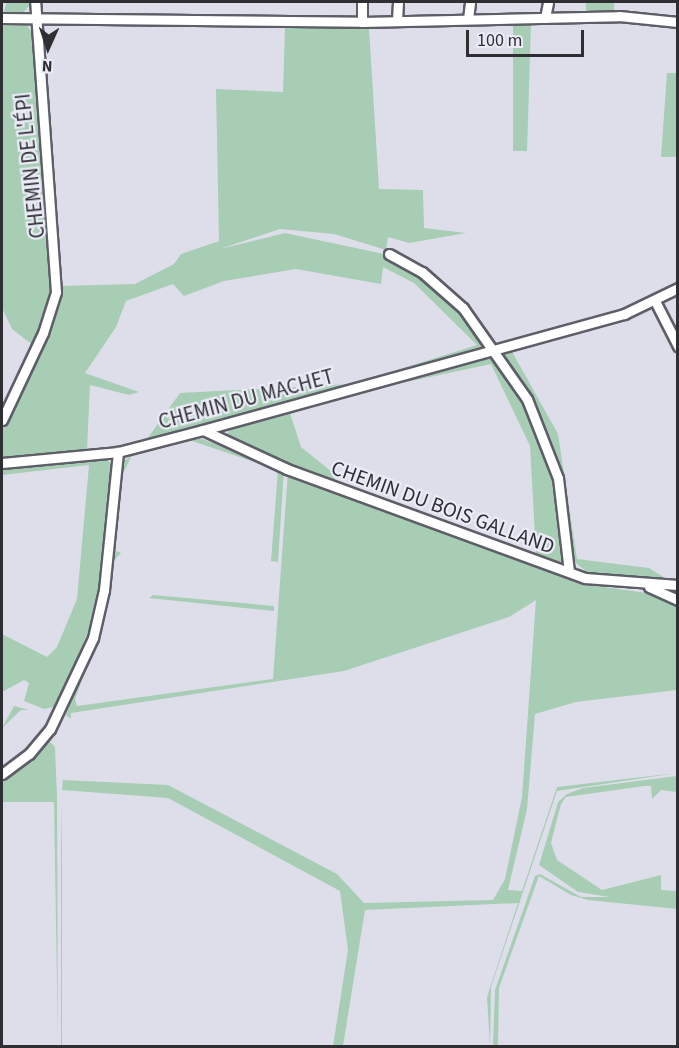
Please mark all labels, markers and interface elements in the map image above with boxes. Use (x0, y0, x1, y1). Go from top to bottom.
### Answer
north arrow (18, 18, 78, 78)
scale bar (469, 18, 588, 56)
text: 100 m (477, 28, 522, 53)
text: N (41, 55, 53, 77)
street label: CHEMIN DE L'ÉPI (10, 92, 50, 240)
street label: CHEMIN DU MACHET (156, 363, 336, 435)
street label: CHEMIN DU BOIS GALLAND (328, 455, 558, 559)

